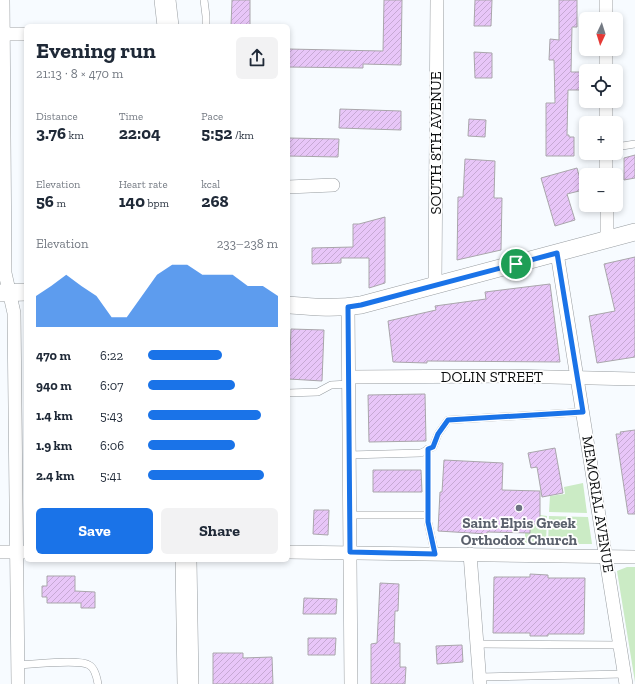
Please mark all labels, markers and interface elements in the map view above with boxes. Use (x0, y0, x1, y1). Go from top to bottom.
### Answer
north arrow (579, 12, 623, 56)
map controls (579, 12, 623, 212)
text: Evening run (36, 37, 156, 64)
button: share (236, 37, 278, 79)
button: locate (579, 64, 623, 108)
text: 21:13 · 8 × 470 m (36, 66, 123, 81)
street label: SOUTH 8TH AVENUE (427, 71, 445, 215)
text: Distance (36, 110, 78, 123)
text: Time (119, 110, 143, 123)
text: Pace (201, 110, 223, 123)
button: + (579, 116, 623, 160)
text: 3.76 (36, 123, 66, 143)
text: 22:04 (119, 123, 161, 143)
text: 5:52 (201, 123, 232, 143)
text: km (66, 129, 84, 142)
text: /km (232, 129, 254, 142)
button: − (579, 168, 623, 212)
text: Elevation (36, 178, 80, 191)
text: Heart rate (119, 178, 168, 191)
text: kcal (201, 178, 220, 191)
text: 56 (36, 191, 54, 211)
text: 140 (119, 191, 145, 211)
text: 268 (201, 191, 229, 211)
text: m (54, 197, 66, 210)
text: bpm (145, 197, 169, 210)
text: Elevation (36, 236, 88, 251)
text: 233–238 m (217, 236, 278, 251)
pin (499, 247, 533, 281)
icon: arrive (505, 253, 527, 275)
text: 470 m (36, 348, 71, 363)
text: 6:22 (100, 348, 123, 363)
street label: DOLIN STREET (441, 368, 543, 386)
text: 940 m (36, 378, 72, 393)
text: 6:07 (100, 378, 123, 393)
text: 1.4 km (36, 408, 73, 423)
text: 5:43 (100, 408, 123, 423)
street label: MEMORIAL AVENUE (578, 434, 618, 574)
text: 1.9 km (36, 438, 72, 453)
text: 6:06 (100, 438, 124, 453)
text: 2.4 km (36, 468, 74, 483)
text: 5:41 (100, 468, 122, 483)
marker: Saint Elpis Greek Orthodox Church (514, 503, 524, 513)
button: Save (36, 508, 153, 554)
button: Share (161, 508, 278, 554)
place label: Saint Elpis Greek Orthodox Church (461, 514, 578, 549)

